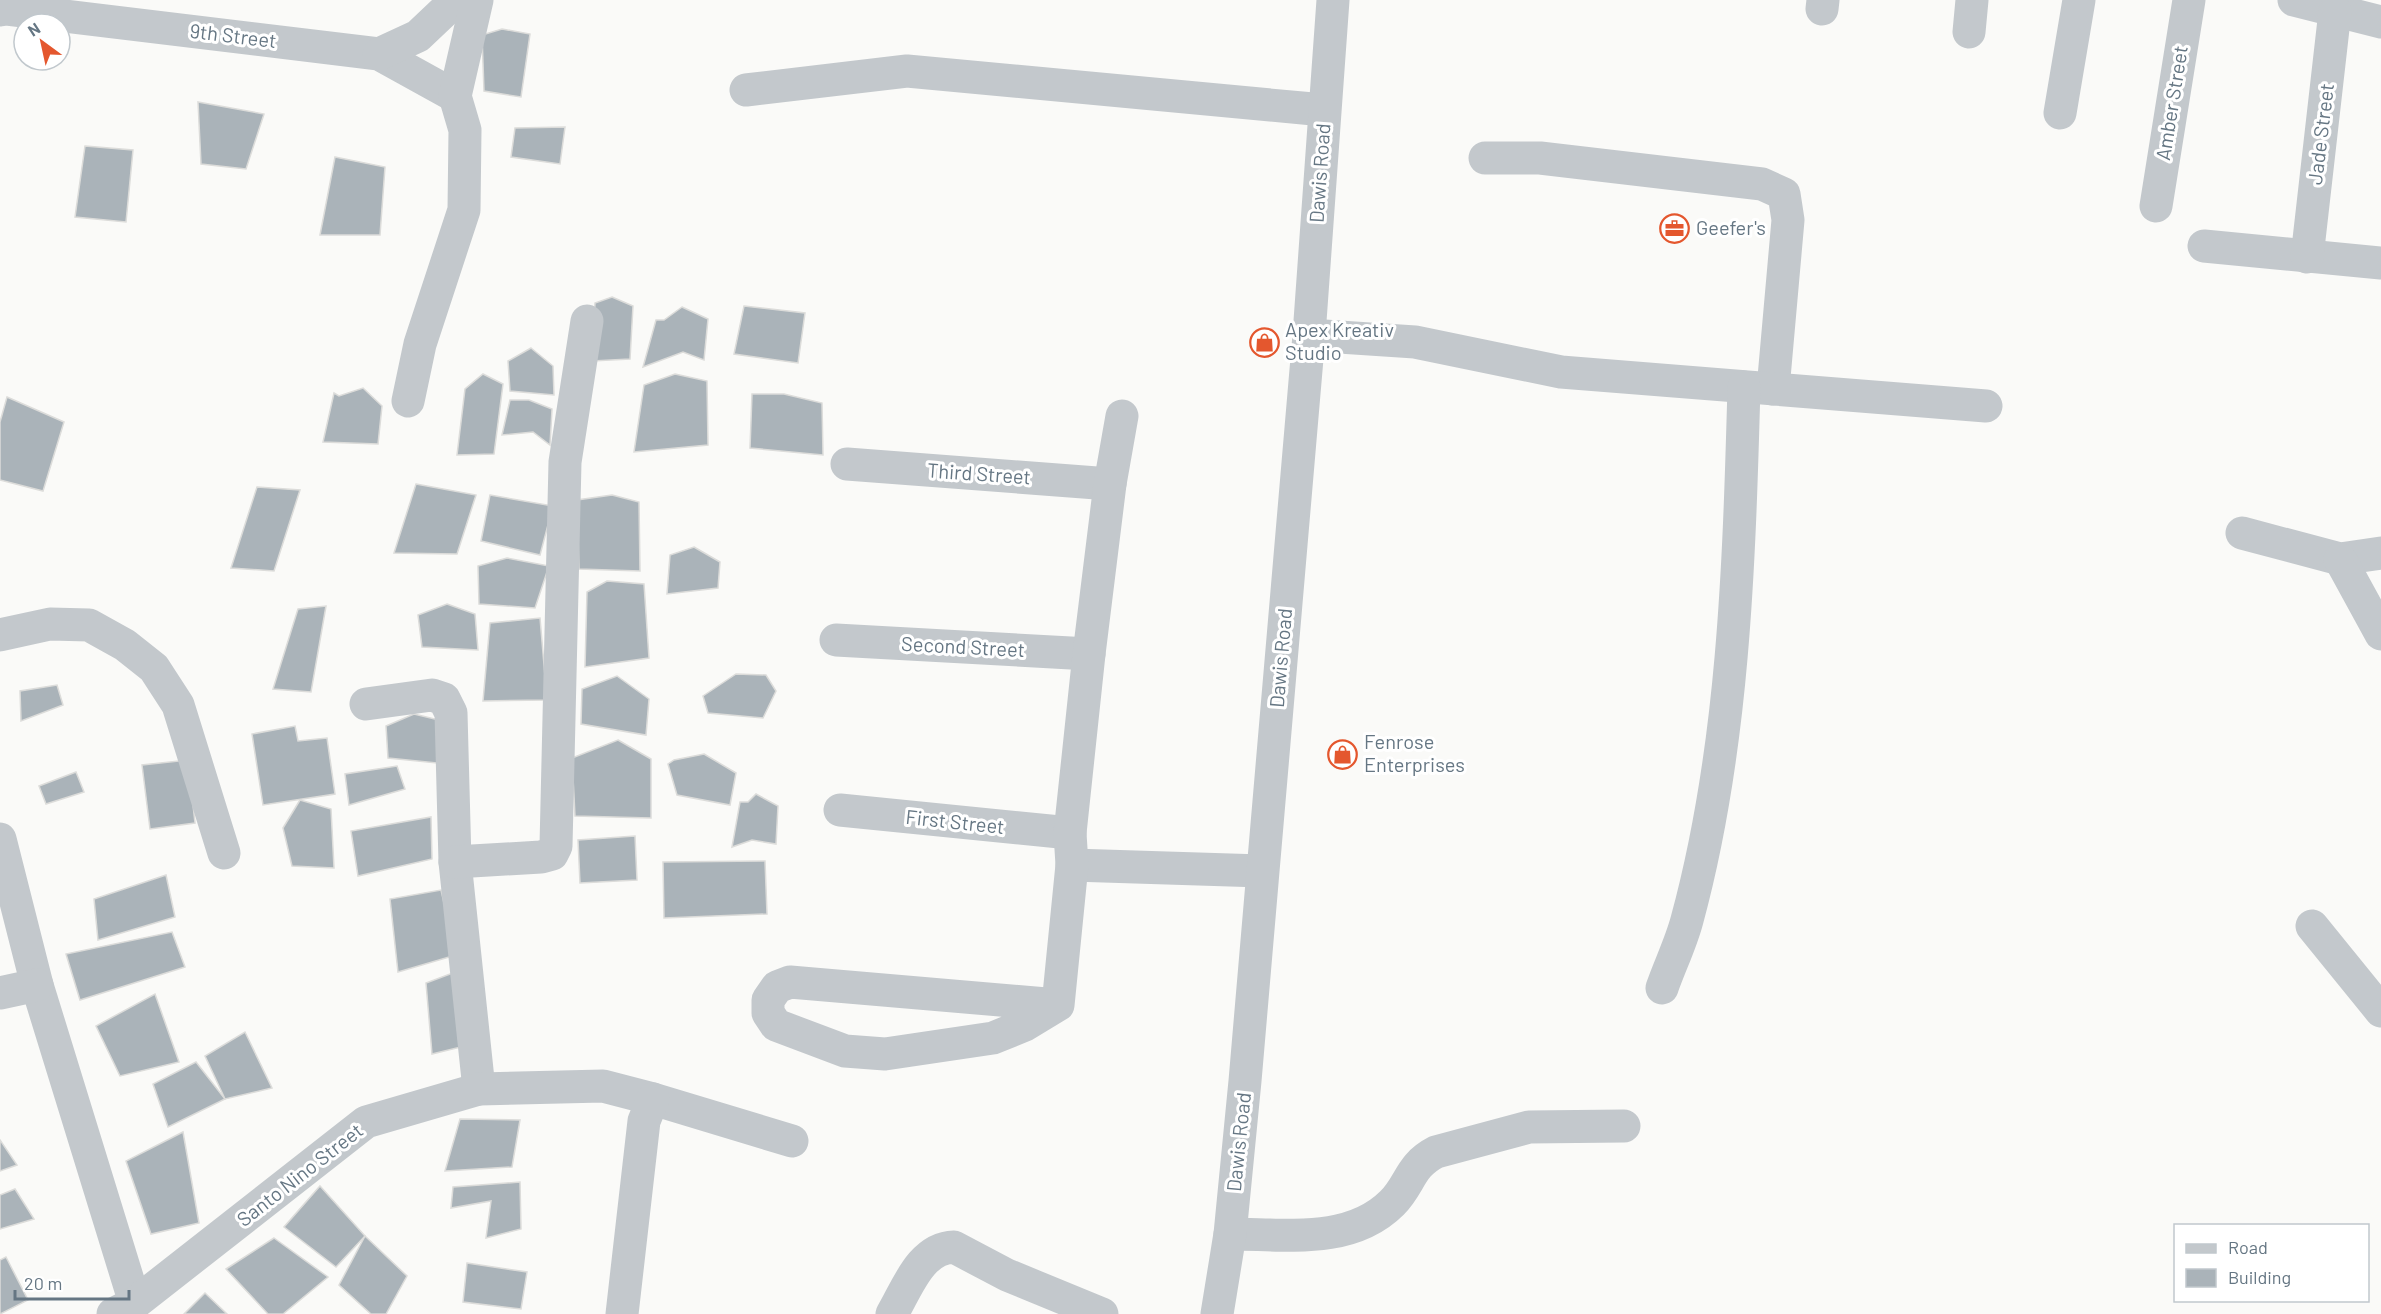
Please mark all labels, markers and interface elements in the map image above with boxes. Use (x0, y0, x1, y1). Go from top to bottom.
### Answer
north arrow (12, 12, 72, 72)
text: N (24, 18, 43, 40)
street label: 9th Street (188, 18, 278, 52)
street label: Amber Street (2150, 44, 2192, 162)
street label: Jade Street (2302, 82, 2338, 186)
street label: Dawis Road (1304, 122, 1334, 223)
office icon: Geefer's (1659, 212, 1691, 244)
place label: Geefer's (1696, 215, 1766, 239)
place label: Apex Kreativ Studio (1285, 317, 1394, 364)
shop icon: Apex Kreativ Studio (1248, 326, 1280, 358)
street label: Third Street (926, 457, 1032, 489)
street label: Dawis Road (1264, 607, 1296, 709)
street label: Second Street (901, 631, 1025, 661)
place label: Fenrose Enterprises (1364, 729, 1465, 776)
shop icon: Fenrose Enterprises (1327, 738, 1359, 770)
street label: First Street (905, 804, 1006, 838)
street label: Dawis Road (1221, 1091, 1255, 1193)
street label: Santo Nino Street (232, 1118, 367, 1231)
legend (2174, 1224, 2369, 1302)
text: Road (2228, 1236, 2268, 1258)
scale bar (15, 1263, 129, 1301)
text: Building (2228, 1266, 2291, 1288)
text: 20 m (24, 1272, 62, 1294)

